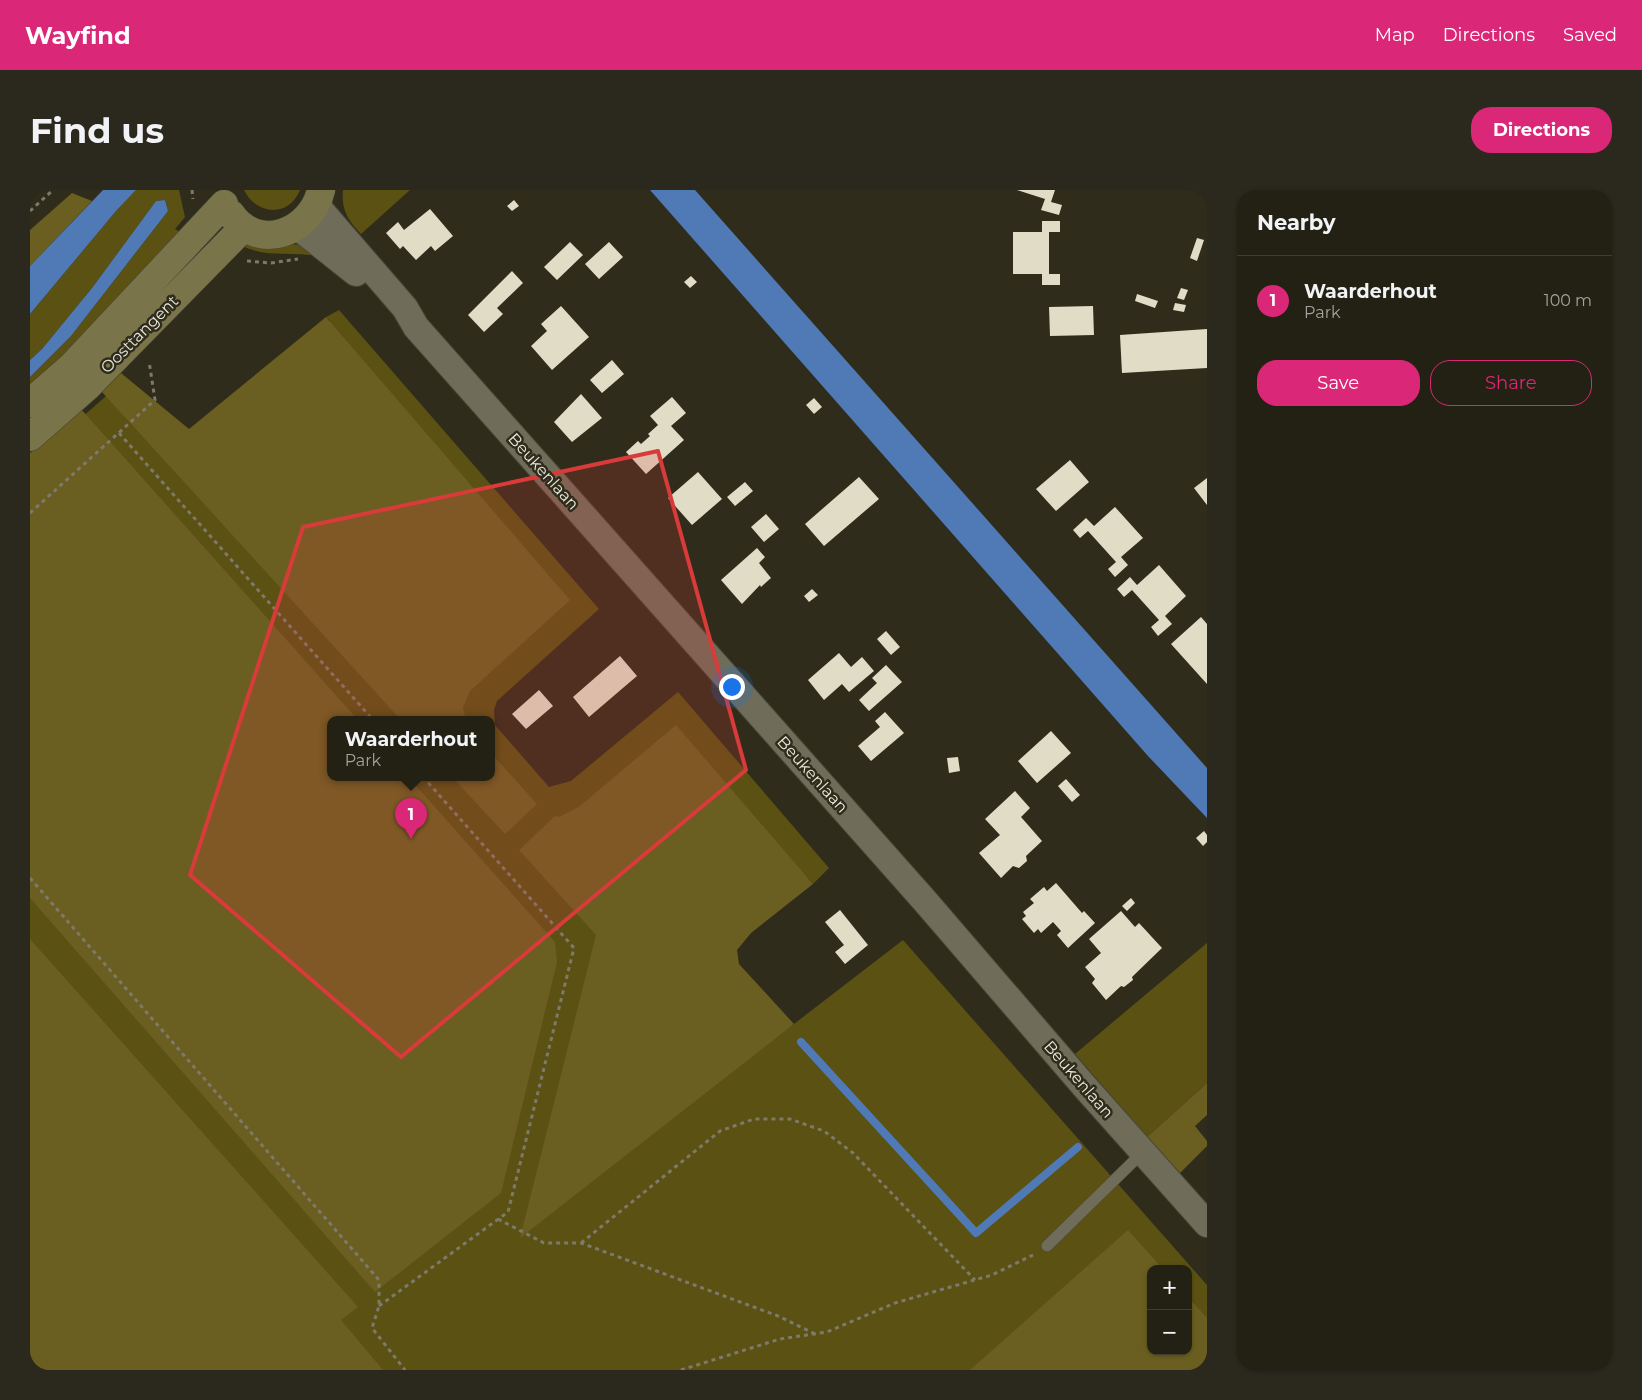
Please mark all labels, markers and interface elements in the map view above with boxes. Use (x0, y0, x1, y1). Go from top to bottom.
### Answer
text: Wayfind (25, 21, 131, 50)
text: Map (1375, 24, 1415, 46)
text: Directions (1443, 24, 1535, 46)
text: Saved (1563, 24, 1617, 46)
button: Directions (1471, 107, 1612, 153)
text: Find us (30, 109, 164, 152)
text: Nearby (1257, 210, 1336, 235)
text: Waarderhout (1304, 280, 1437, 303)
street label: Oosttangent (97, 291, 182, 377)
text: 1 (1270, 291, 1276, 310)
text: 100 m (1544, 291, 1592, 310)
text: Park (1304, 303, 1341, 322)
button: Save (1257, 360, 1420, 406)
button: Share (1430, 360, 1592, 406)
street label: Beukenlaan (504, 429, 583, 513)
your location (719, 674, 745, 700)
popup (327, 716, 495, 781)
text: Waarderhout (345, 728, 477, 751)
street label: Beukenlaan (773, 732, 852, 816)
text: Park (345, 751, 381, 770)
pin: 1 (395, 798, 427, 839)
street label: Beukenlaan (1040, 1037, 1117, 1122)
map controls (1147, 1265, 1192, 1355)
button: + (1147, 1265, 1192, 1310)
button: − (1147, 1310, 1192, 1355)

